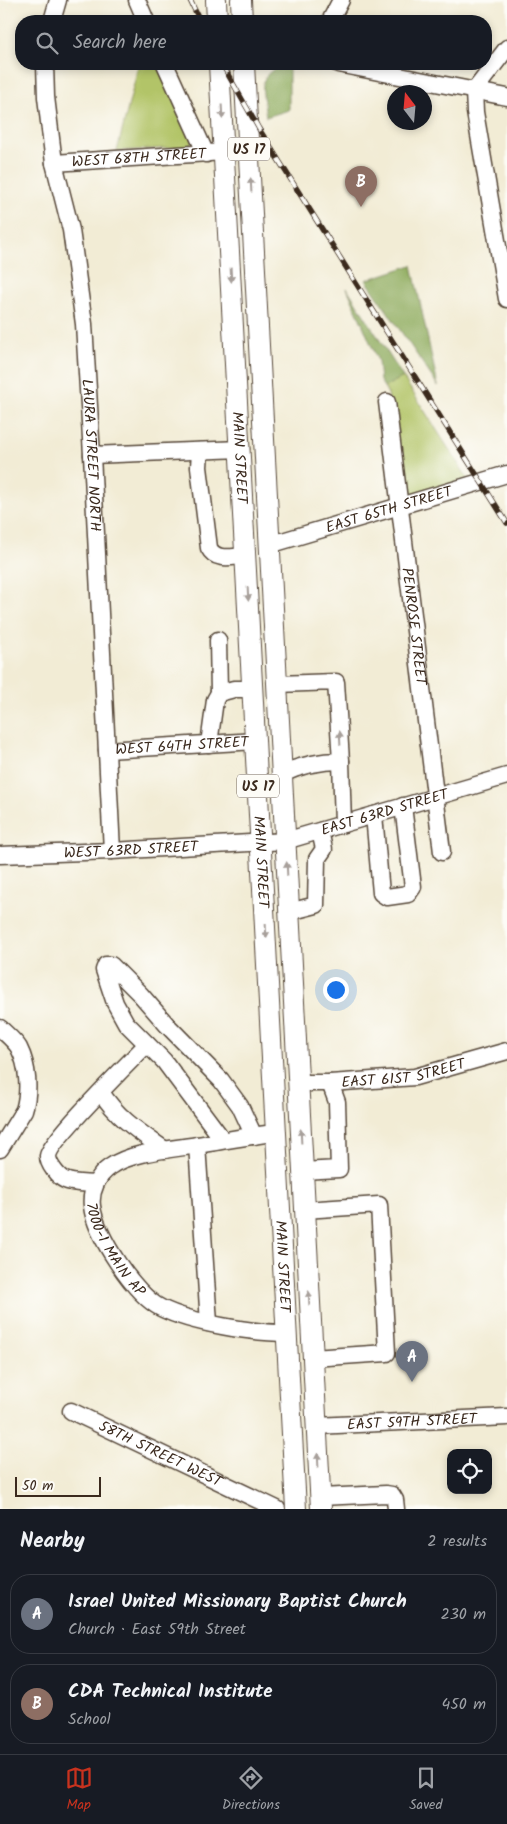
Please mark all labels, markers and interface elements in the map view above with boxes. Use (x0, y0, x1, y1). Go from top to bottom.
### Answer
search box (15, 15, 492, 70)
text: Search here (73, 28, 167, 58)
icon: search (33, 29, 61, 57)
north arrow (387, 85, 432, 130)
one-way arrow (218, 105, 226, 121)
road number: US 17 (228, 138, 270, 160)
street label: WEST 68TH STREET (71, 142, 209, 175)
pin: B (345, 166, 377, 207)
one-way arrow (246, 176, 254, 192)
one-way arrow (227, 267, 235, 283)
street label: LAURA STREET NORTH (74, 378, 107, 532)
street label: MAIN STREET (225, 411, 254, 506)
street label: EAST 65TH STREET (323, 479, 457, 540)
street label: PENROSE STREET (394, 566, 433, 689)
one-way arrow (245, 586, 253, 602)
street label: WEST 64TH STREET (115, 730, 251, 762)
one-way arrow (335, 730, 343, 746)
road number: US 17 (237, 774, 279, 798)
street label: EAST 63RD STREET (318, 782, 453, 843)
street label: MAIN STREET (246, 815, 275, 911)
street label: WEST 63RD STREET (63, 835, 201, 866)
one-way arrow (282, 860, 290, 876)
one-way arrow (262, 923, 270, 939)
your location (323, 977, 349, 1003)
street label: EAST 61ST STREET (341, 1052, 470, 1095)
one-way arrow (296, 1128, 304, 1144)
street label: 7000-1 MAIN AP (79, 1201, 151, 1303)
street label: MAIN STREET (268, 1220, 297, 1315)
one-way arrow (305, 1290, 313, 1306)
pin: A (396, 1341, 428, 1382)
street label: EAST 59TH STREET (347, 1407, 479, 1438)
street label: 58TH STREET WEST (94, 1415, 227, 1495)
map controls (447, 1449, 492, 1494)
button: locate (447, 1449, 492, 1494)
one-way arrow (314, 1452, 322, 1468)
scale bar (15, 1474, 101, 1497)
text: 50 m (22, 1475, 53, 1497)
text: Nearby (20, 1525, 85, 1558)
text: 2 results (427, 1529, 487, 1554)
text: Israel United Missionary Baptist Church (68, 1587, 407, 1617)
text: A (32, 1602, 42, 1627)
text: 230 m (440, 1602, 486, 1627)
text: Church · East 59th Street (68, 1617, 246, 1642)
text: CDA Technical Institute (68, 1677, 273, 1707)
text: B (32, 1692, 42, 1717)
text: 450 m (441, 1692, 486, 1717)
text: School (68, 1707, 111, 1732)
tab: Map (65, 1764, 93, 1816)
tab: Directions (222, 1764, 280, 1816)
tab: Saved (409, 1764, 442, 1816)

